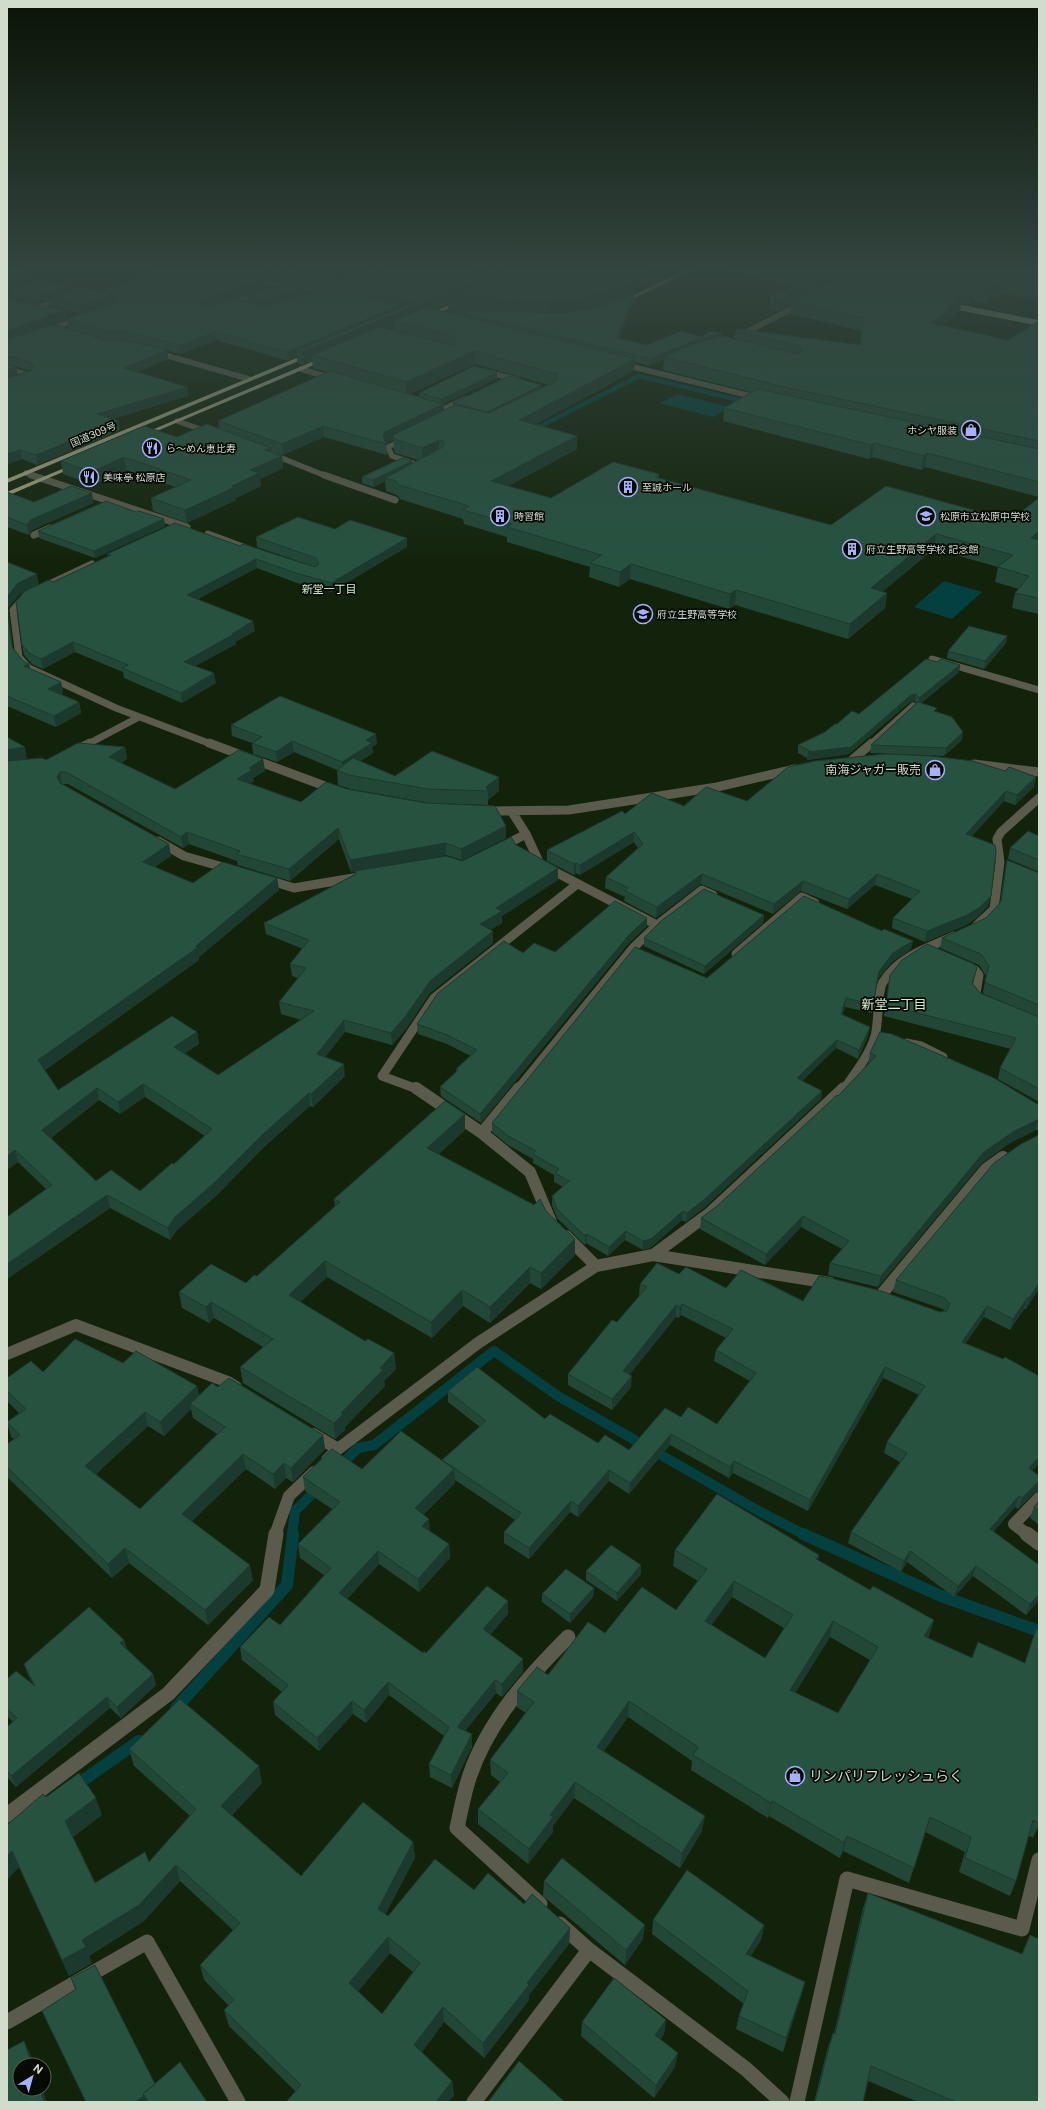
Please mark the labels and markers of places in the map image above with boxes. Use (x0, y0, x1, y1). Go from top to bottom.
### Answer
shop icon: ホシヤ服装 (960, 419, 982, 441)
place label: ホシヤ服装 (907, 424, 957, 436)
restaurant icon: ら～めん恵比寿 (141, 437, 163, 459)
place label: ら～めん恵比寿 (166, 442, 236, 454)
restaurant icon: 美味亭 松原店 (78, 466, 100, 488)
place label: 美味亭 松原店 (103, 471, 165, 483)
building icon: 至誠ホール (617, 476, 639, 498)
place label: 至誠ホール (642, 481, 692, 493)
building icon: 時習館 (489, 505, 511, 527)
school or university icon: 松原市立松原中学校 (915, 505, 937, 527)
place label: 時習館 (514, 510, 544, 522)
place label: 松原市立松原中学校 (940, 510, 1030, 522)
building icon: 府立生野高等学校 記念館 (841, 538, 863, 560)
place label: 府立生野高等学校 記念館 (866, 543, 978, 555)
school or university icon: 府立生野高等学校 (632, 603, 654, 625)
place label: 府立生野高等学校 (657, 608, 737, 620)
shop icon: 南海ジャガー販売 (924, 759, 946, 781)
place label: 南海ジャガー販売 (826, 763, 921, 777)
shop icon: リンパリフレッシュらく (784, 1765, 806, 1787)
place label: リンパリフレッシュらく (809, 1768, 963, 1784)

